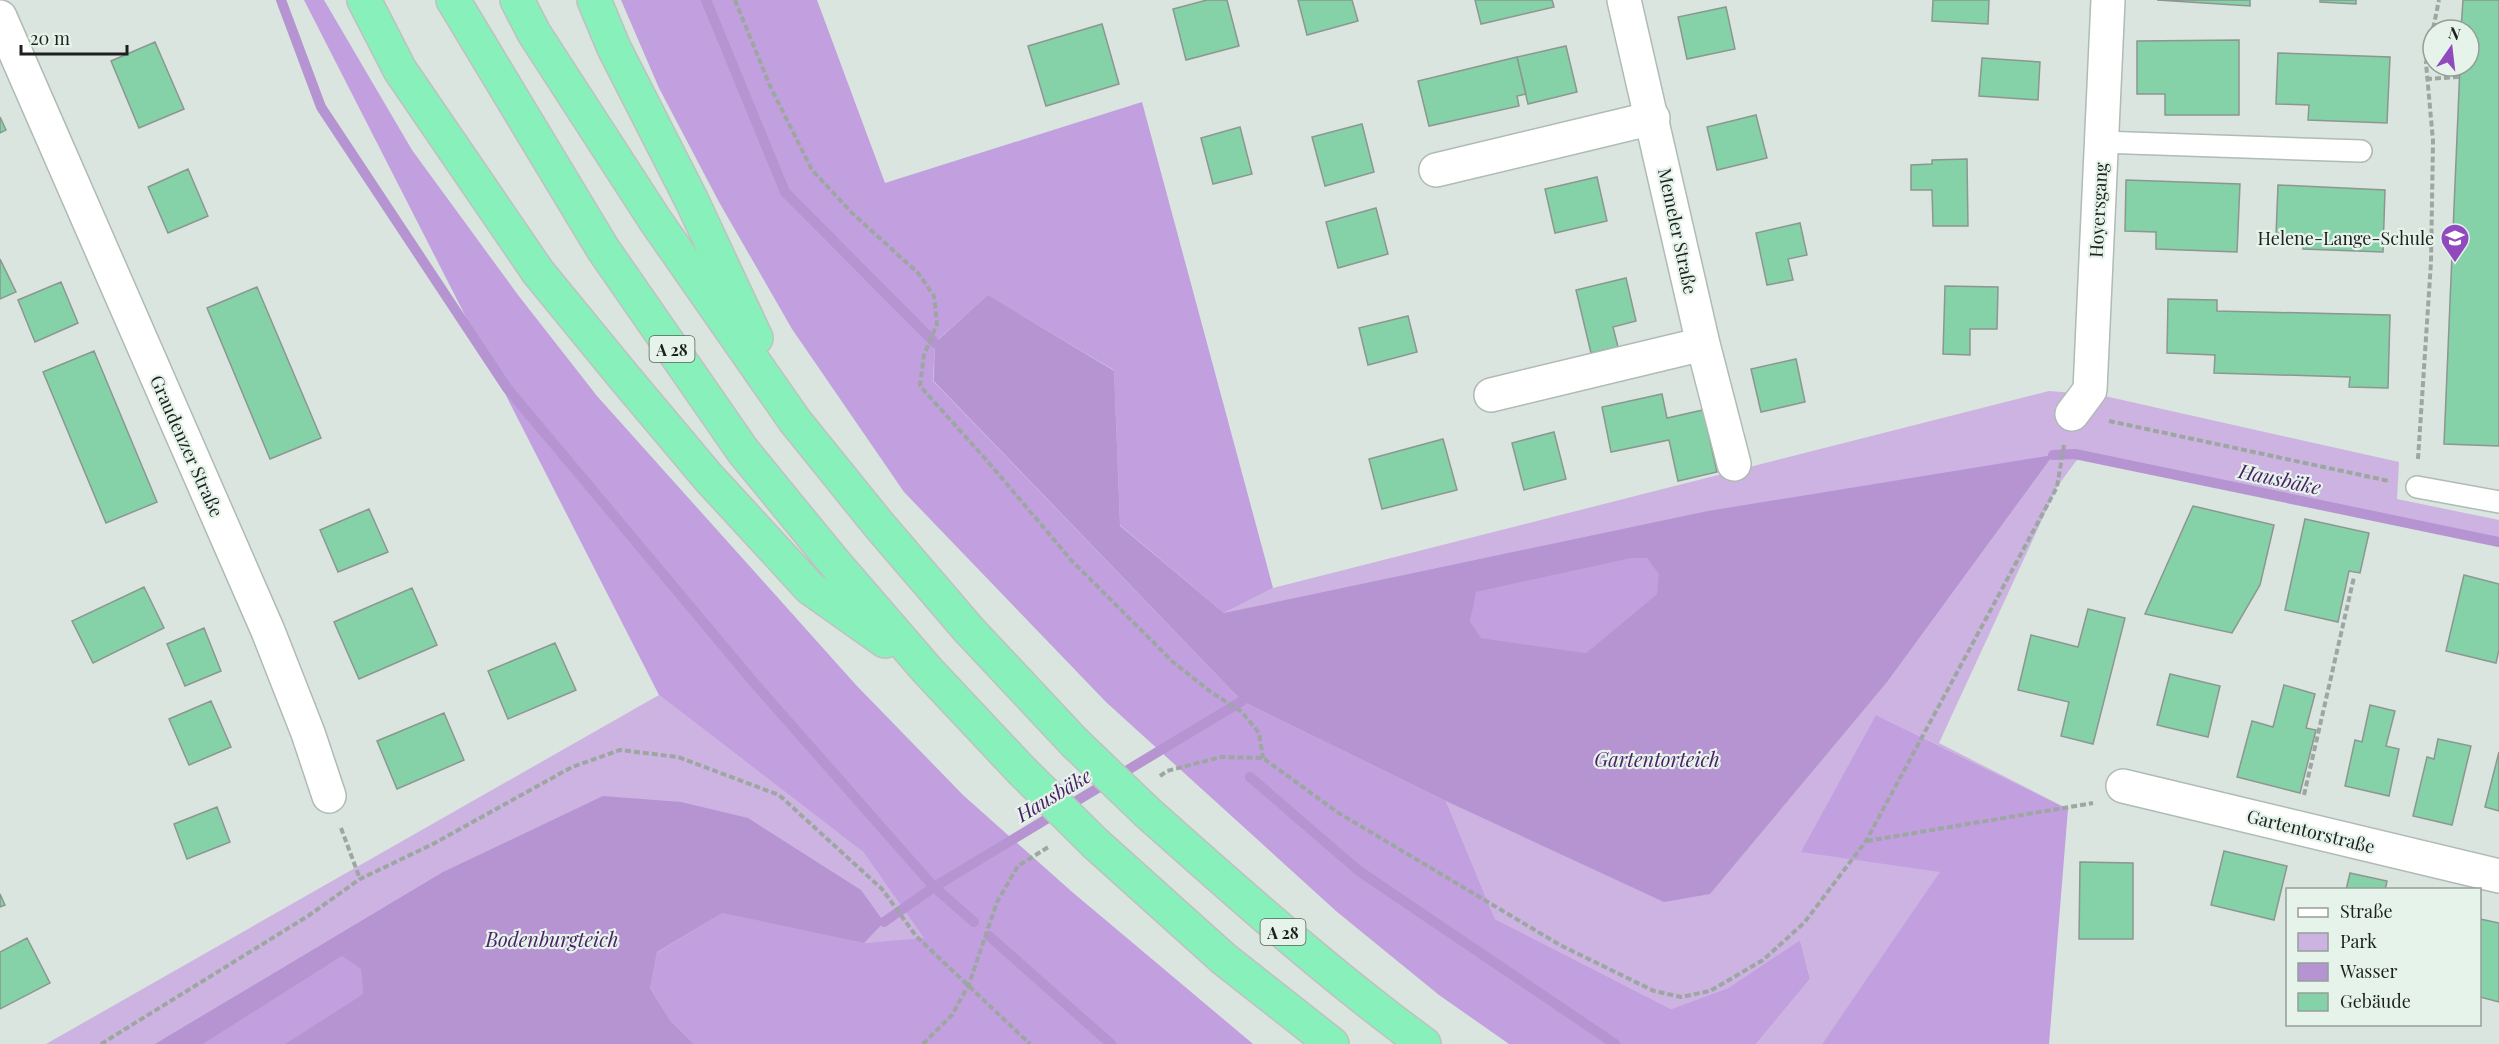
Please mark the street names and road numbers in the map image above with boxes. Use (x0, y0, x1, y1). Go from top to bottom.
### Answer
street label: Hoyersgang (2084, 161, 2113, 258)
street label: Memeler Straße (1653, 166, 1703, 296)
road number: A 28 (650, 336, 694, 362)
street label: Graudenzer Straße (145, 371, 229, 521)
street label: Gartentorstraße (2245, 804, 2377, 858)
road number: A 28 (1260, 919, 1306, 945)

